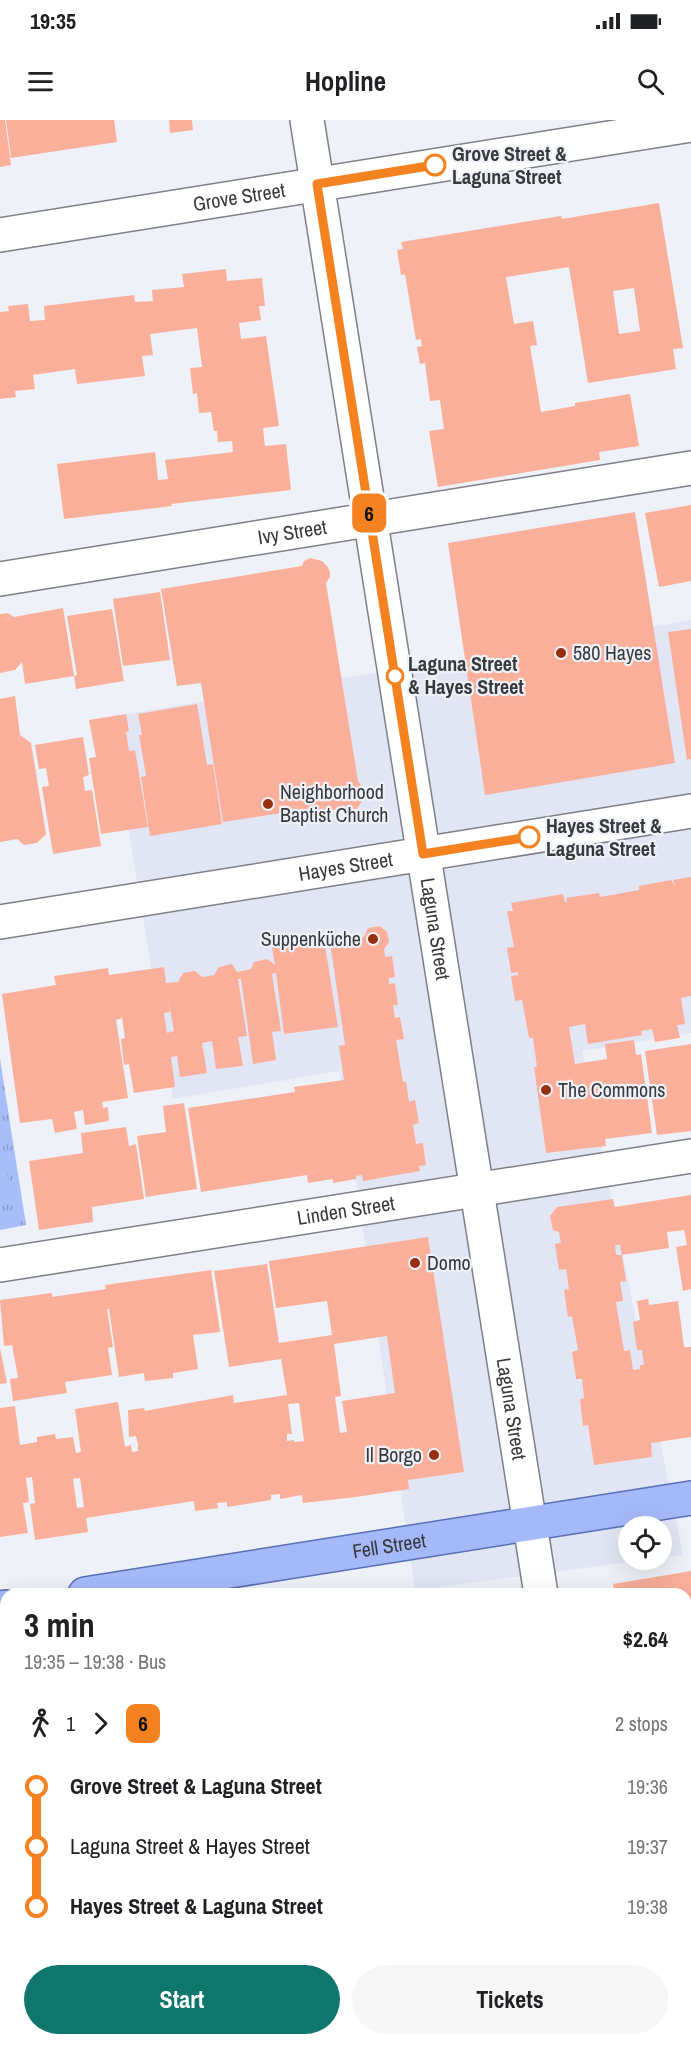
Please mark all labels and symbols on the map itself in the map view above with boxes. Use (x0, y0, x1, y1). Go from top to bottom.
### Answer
place label: Grove Street & Laguna Street (452, 140, 567, 190)
marker: Grove Street & Laguna Street (424, 154, 446, 176)
street label: Grove Street (191, 176, 287, 217)
line badge: 6 (350, 494, 388, 532)
street label: Ivy Street (256, 513, 329, 550)
place label: 580 Hayes (573, 639, 651, 666)
marker: 580 Hayes (554, 646, 568, 660)
place label: Laguna Street & Hayes Street (408, 650, 524, 700)
marker: Laguna Street & Hayes Street (386, 667, 404, 685)
place label: Neighborhood Baptist Church (280, 778, 388, 828)
marker: Neighborhood Baptist Church (261, 797, 275, 811)
place label: Hayes Street & Laguna Street (546, 812, 662, 862)
marker: Hayes Street & Laguna Street (518, 826, 540, 848)
street label: Hayes Street (297, 845, 395, 887)
street label: Laguna Street (414, 876, 457, 982)
place label: Suppenküche (261, 925, 361, 952)
marker: Suppenküche (366, 932, 380, 946)
place label: The Commons (558, 1076, 666, 1103)
marker: The Commons (539, 1083, 553, 1097)
street label: Linden Street (295, 1189, 397, 1231)
place label: Domo (427, 1249, 471, 1276)
marker: Domo (408, 1256, 422, 1270)
street label: Laguna Street (491, 1356, 534, 1462)
place label: Il Borgo (365, 1441, 422, 1468)
marker: Il Borgo (427, 1448, 441, 1462)
street label: Fell Street (350, 1526, 428, 1564)

